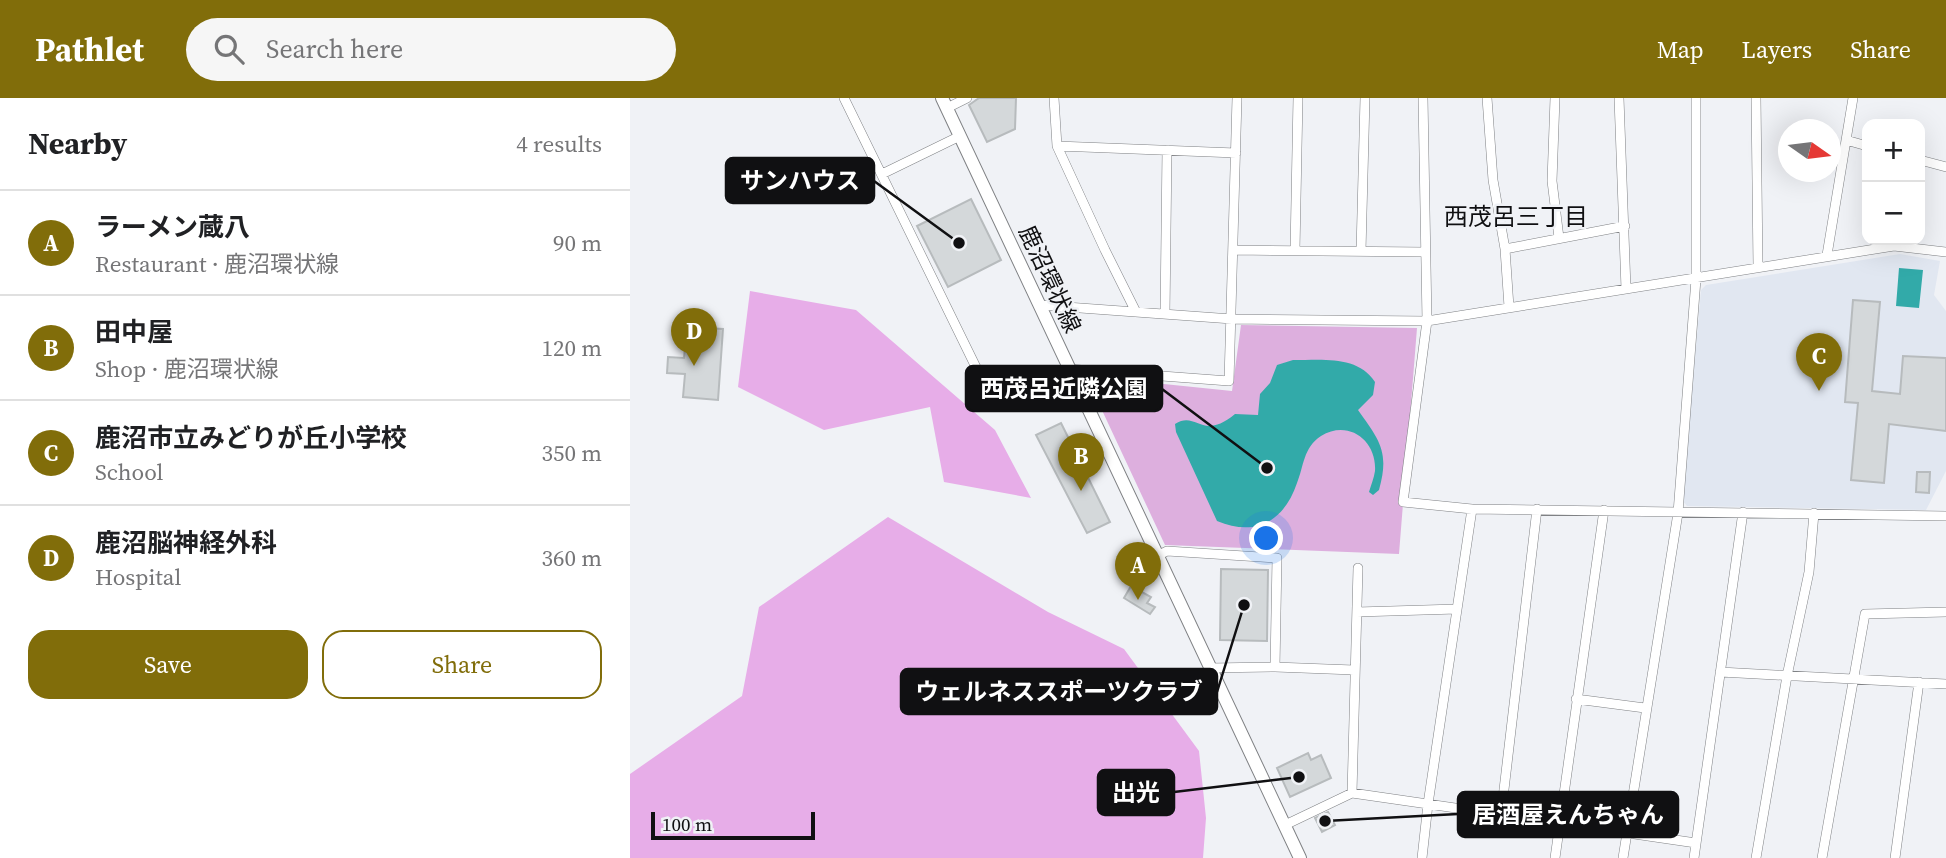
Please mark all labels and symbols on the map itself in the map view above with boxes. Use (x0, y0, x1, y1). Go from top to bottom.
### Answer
north arrow (1778, 119, 1841, 182)
callout: サンハウス (726, 158, 874, 203)
text: サンハウス (740, 164, 860, 197)
district label: 西茂呂三丁目 (1444, 200, 1588, 233)
street label: 鹿沼環状線 (1011, 220, 1089, 338)
pin: D (671, 308, 717, 366)
pin: C (1796, 333, 1842, 391)
callout: 西茂呂近隣公園 (966, 366, 1162, 411)
text: 西茂呂近隣公園 (980, 372, 1148, 405)
pin: B (1058, 433, 1104, 491)
your location (1249, 521, 1283, 555)
pin: A (1115, 542, 1161, 600)
callout: ウェルネススポーツクラブ (901, 669, 1217, 714)
text: ウェルネススポーツクラブ (915, 675, 1203, 708)
callout: 出光 (1098, 770, 1174, 815)
text: 出光 (1112, 776, 1160, 809)
callout: 居酒屋えんちゃん (1458, 792, 1678, 837)
text: 居酒屋えんちゃん (1472, 798, 1664, 831)
scale bar (651, 809, 816, 841)

